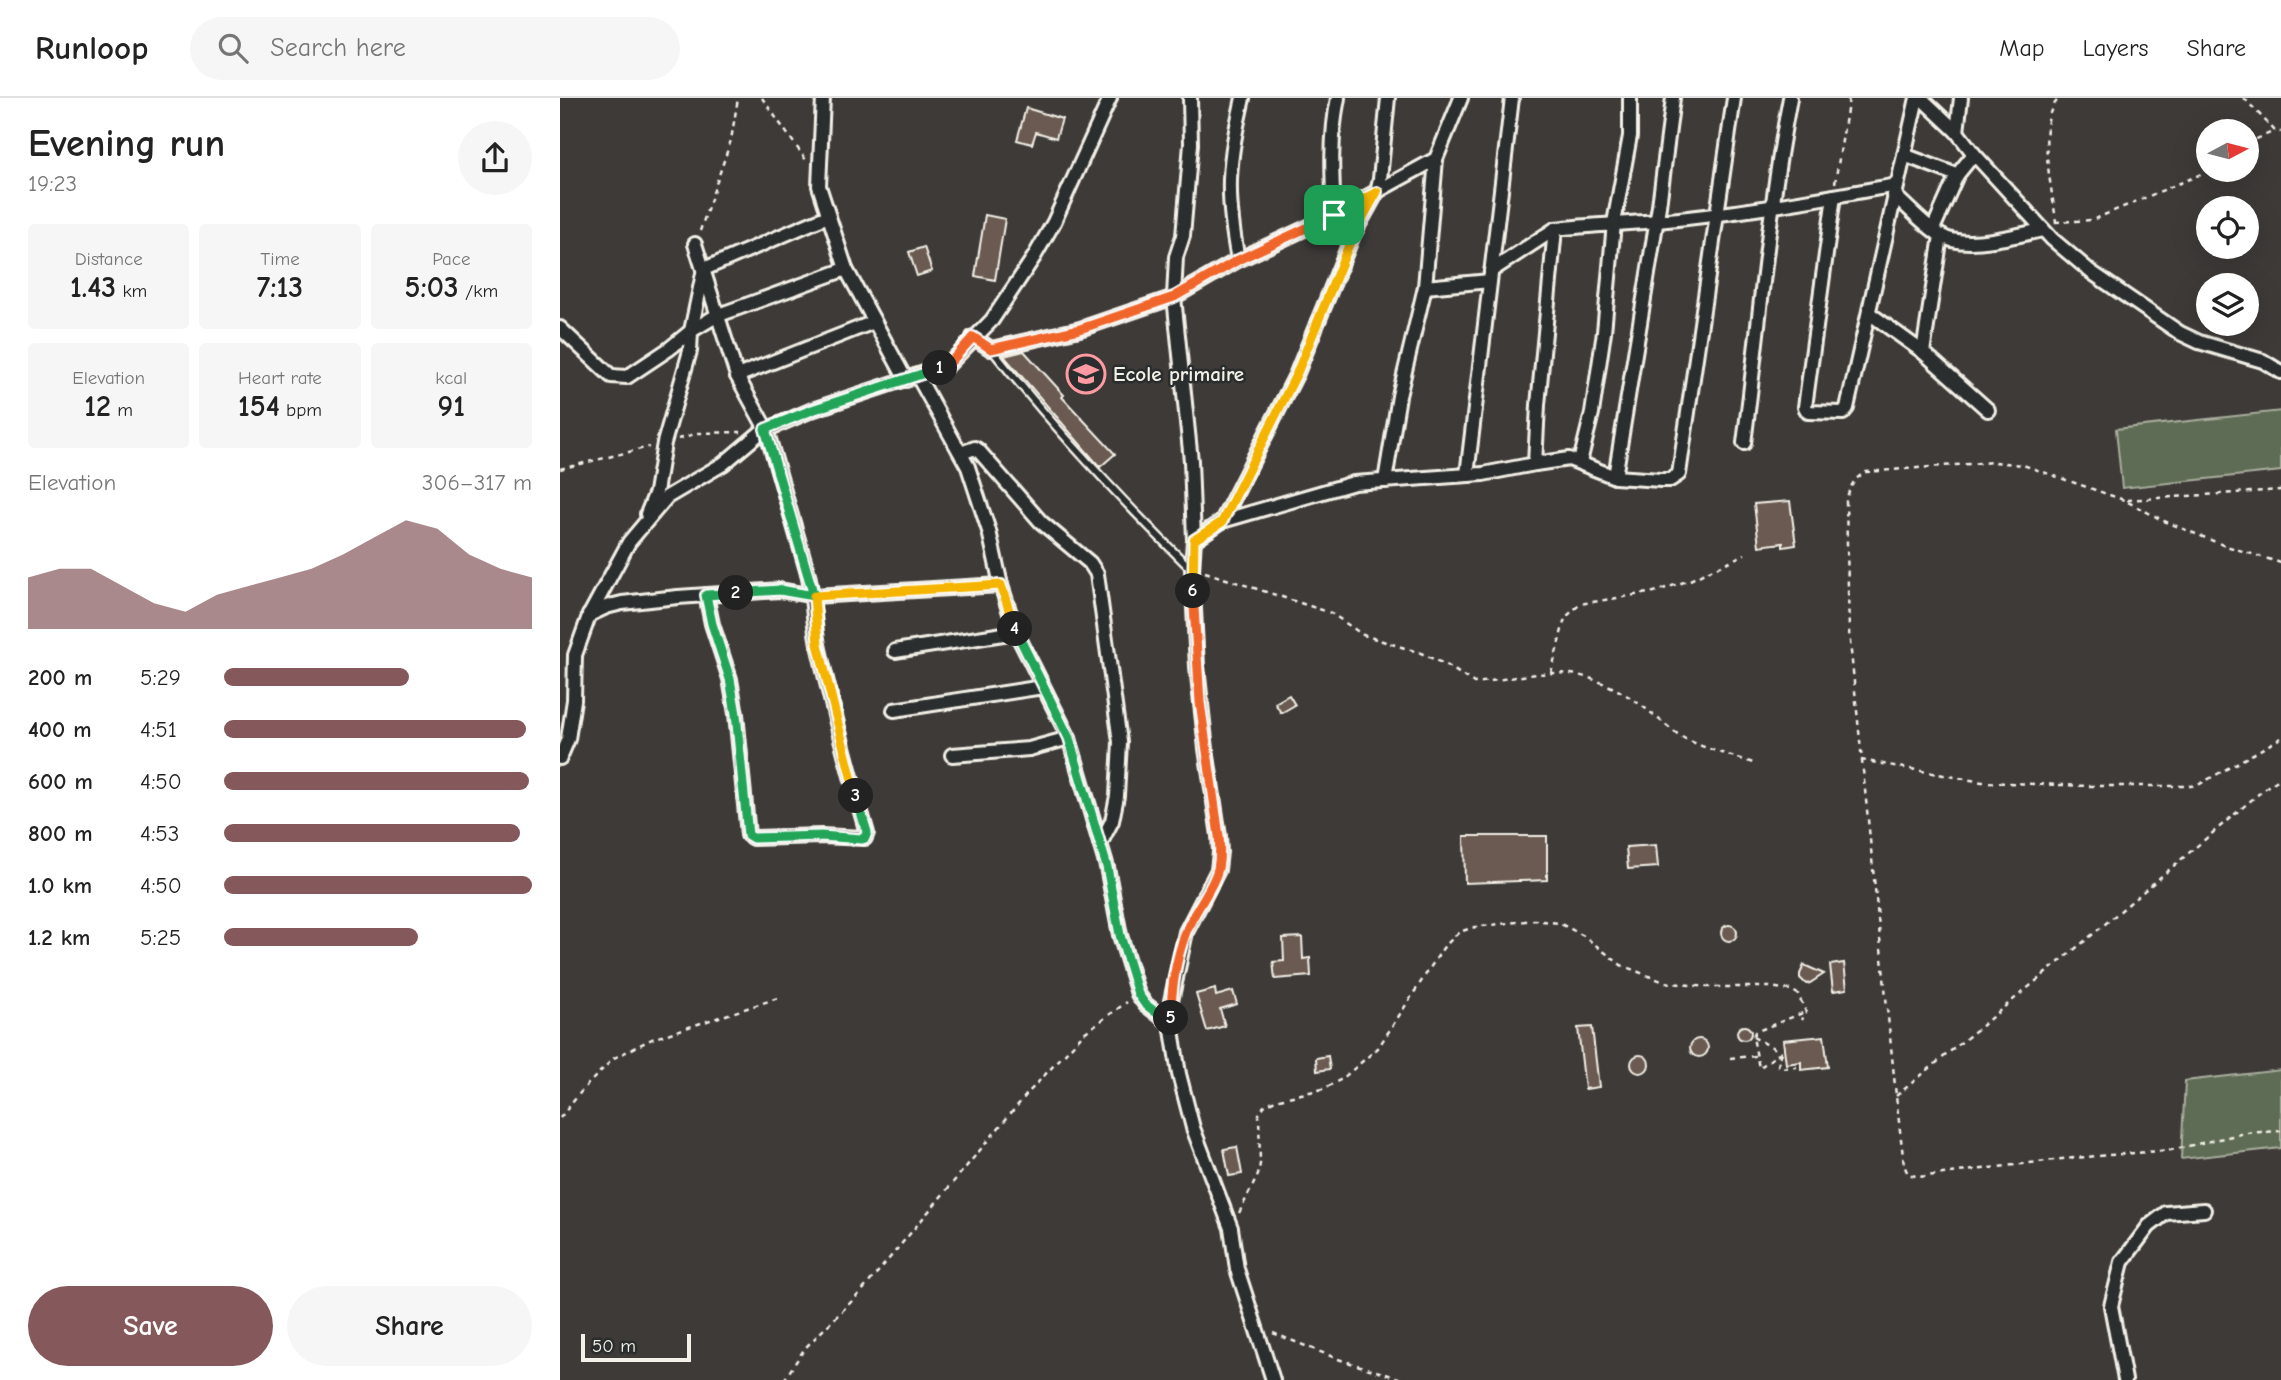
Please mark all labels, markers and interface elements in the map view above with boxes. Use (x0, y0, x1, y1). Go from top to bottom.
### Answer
search box (190, 17, 680, 80)
text: Runloop (35, 29, 148, 67)
icon: search (214, 29, 252, 67)
text: Search here (270, 33, 406, 63)
text: Map (1999, 34, 2045, 62)
text: Layers (2083, 34, 2148, 62)
text: Share (2186, 34, 2246, 62)
north arrow (2196, 119, 2259, 182)
map controls (2196, 119, 2259, 336)
button: share (458, 121, 532, 195)
text: Evening run (28, 122, 225, 166)
text: 19:23 (28, 170, 77, 197)
pin (1304, 185, 1364, 245)
icon: arrive (1315, 196, 1353, 234)
button: locate (2196, 196, 2259, 259)
text: Distance (75, 248, 143, 270)
text: Time (260, 248, 300, 270)
text: Pace (432, 248, 470, 270)
text: 1.43 (70, 270, 116, 305)
text: 7:13 (257, 270, 303, 305)
text: 5:03 (405, 270, 459, 305)
button: layers (2196, 273, 2259, 336)
text: km (116, 280, 147, 302)
text: /km (459, 280, 498, 302)
pin: 1 (922, 350, 958, 386)
school or university icon: Ecole primaire (1065, 353, 1107, 395)
text: 1 (936, 356, 943, 378)
place label: Ecole primaire (1113, 362, 1244, 386)
text: Elevation (72, 367, 145, 389)
text: Heart rate (238, 367, 322, 389)
text: kcal (435, 367, 467, 389)
text: 12 (84, 389, 111, 424)
text: 154 (238, 389, 280, 424)
text: 91 (438, 389, 465, 424)
text: m (111, 399, 133, 421)
text: bpm (280, 399, 322, 421)
text: Elevation (28, 469, 116, 496)
text: 306–317 m (422, 469, 532, 496)
pin: 6 (1176, 574, 1210, 608)
pin: 2 (718, 575, 754, 610)
text: 6 (1188, 579, 1197, 601)
text: 2 (731, 581, 740, 603)
pin: 4 (998, 612, 1032, 646)
text: 4 (1010, 617, 1019, 639)
text: 200 m (28, 664, 92, 691)
text: 5:29 (140, 664, 181, 691)
text: 400 m (28, 716, 92, 743)
text: 4:51 (140, 716, 177, 743)
text: 600 m (28, 768, 93, 795)
text: 4:50 (140, 768, 182, 795)
pin: 3 (838, 778, 874, 814)
text: 3 (851, 784, 860, 806)
text: 800 m (28, 820, 93, 847)
text: 4:53 (140, 820, 179, 847)
text: 1.0 km (28, 872, 92, 899)
text: 4:50 (140, 872, 182, 899)
text: 1.2 km (28, 924, 90, 951)
text: 5:25 (140, 924, 181, 951)
pin: 5 (1154, 1000, 1188, 1035)
text: 5 (1165, 1006, 1176, 1028)
button: Save (28, 1286, 273, 1366)
button: Share (287, 1286, 532, 1366)
scale bar (581, 1331, 691, 1363)
text: 50 m (592, 1335, 636, 1357)

